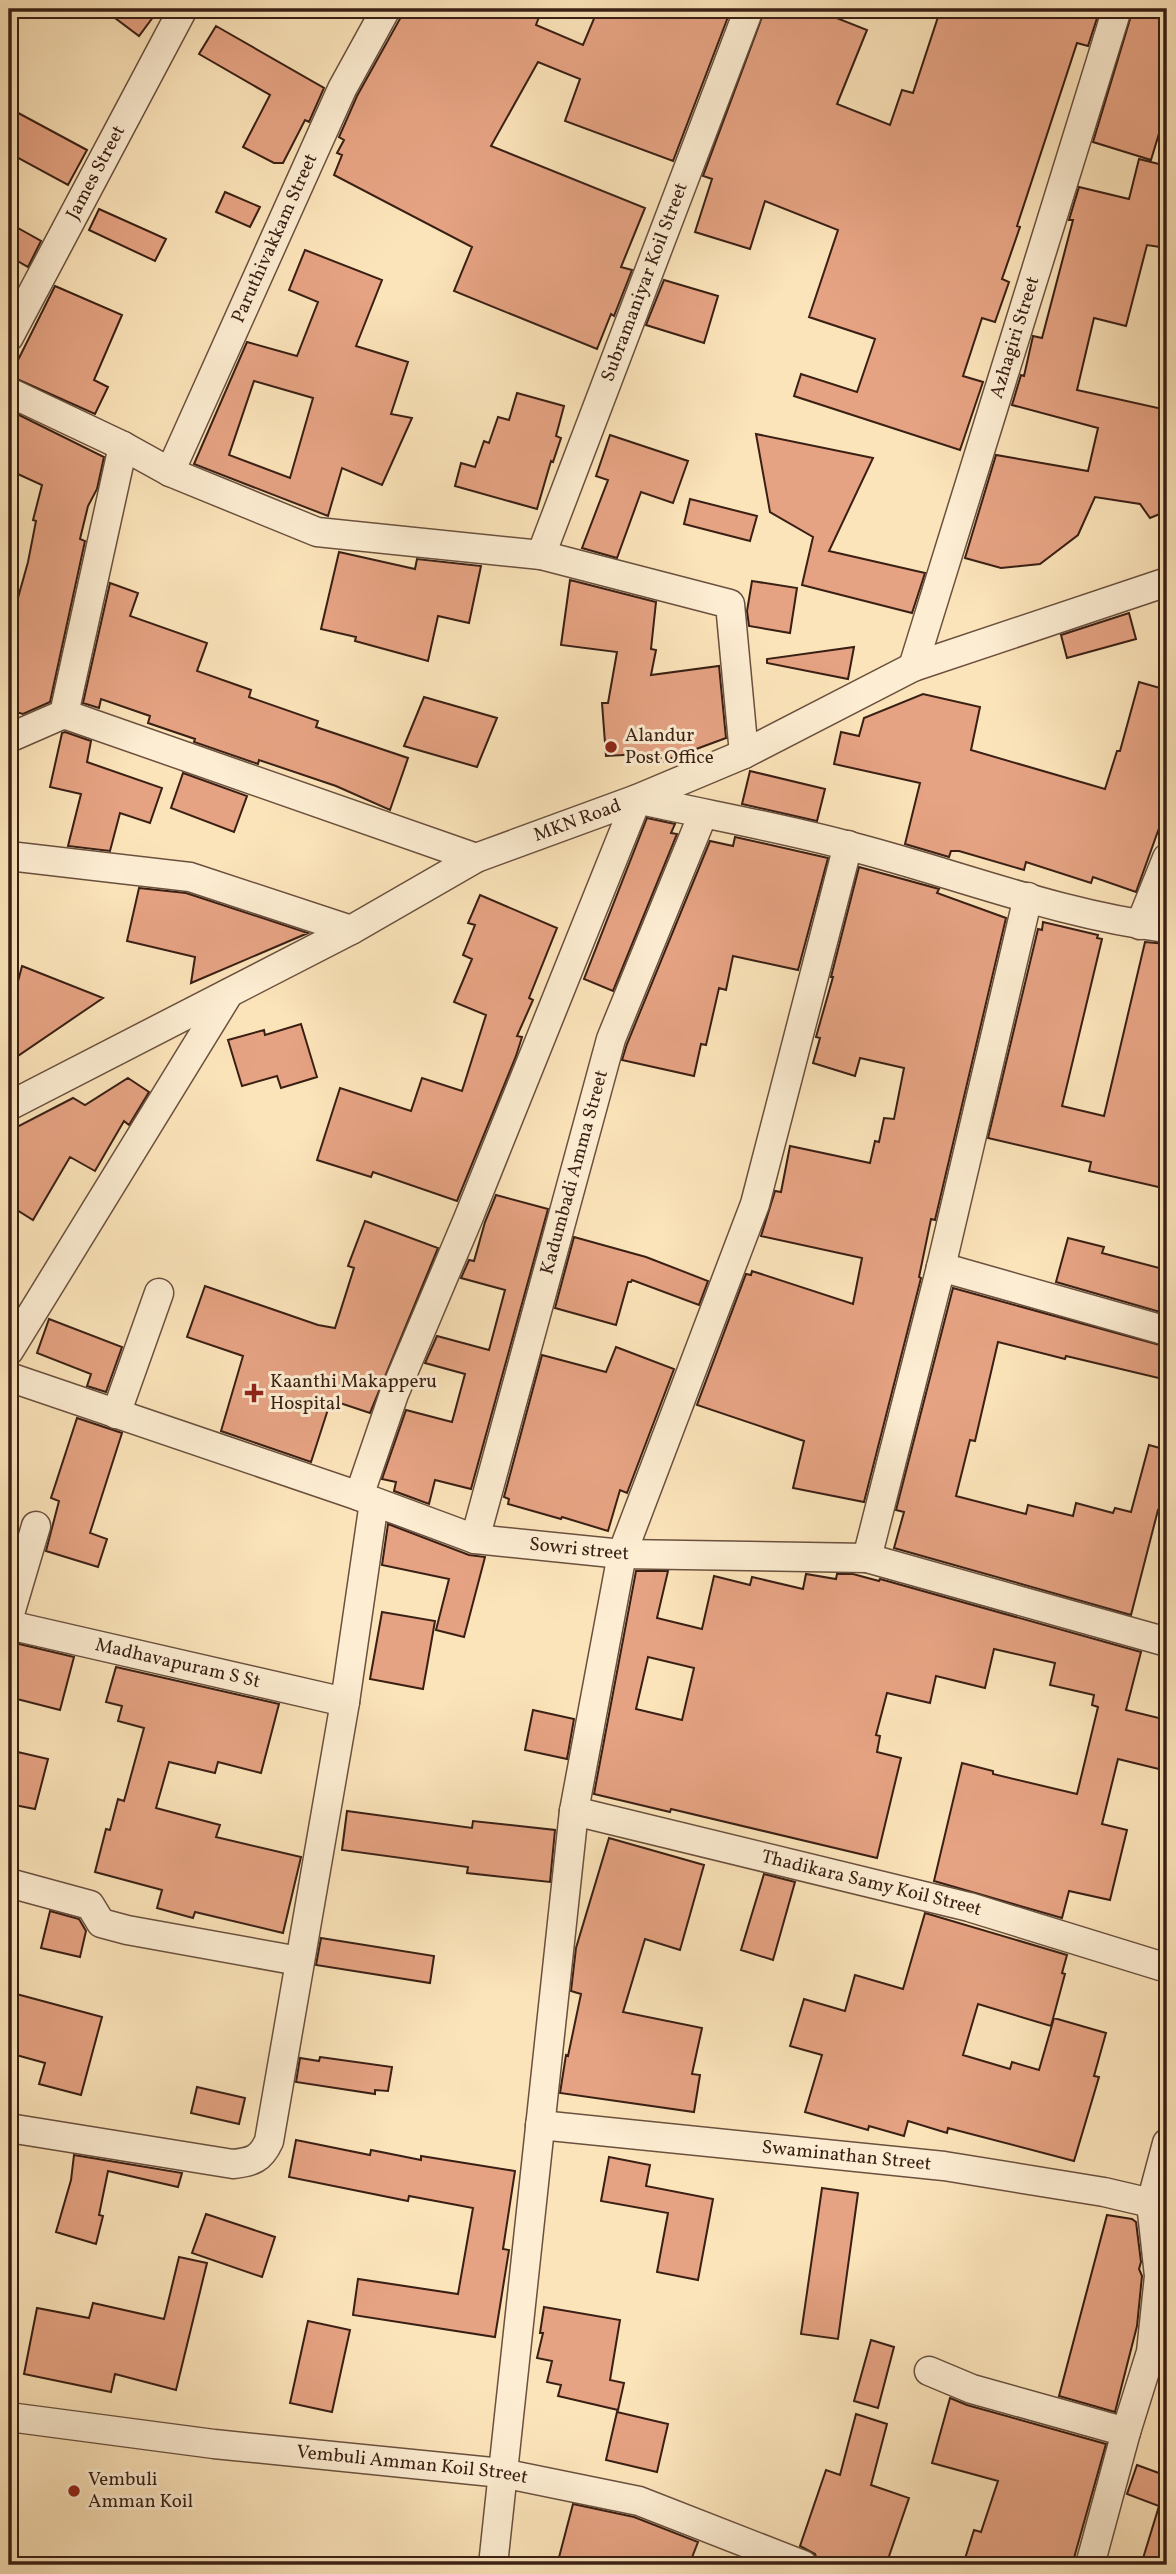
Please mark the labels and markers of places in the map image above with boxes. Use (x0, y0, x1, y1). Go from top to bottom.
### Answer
place label: Alandur Post Office (625, 723, 714, 771)
marker: Alandur Post Office (603, 739, 619, 755)
place label: Kaanthi Makapperu Hospital (270, 1369, 437, 1417)
marker: Kaanthi Makapperu Hospital (244, 1383, 264, 1403)
place label: Vembuli Amman Koil (88, 2467, 194, 2515)
marker: Vembuli Amman Koil (66, 2483, 82, 2499)

